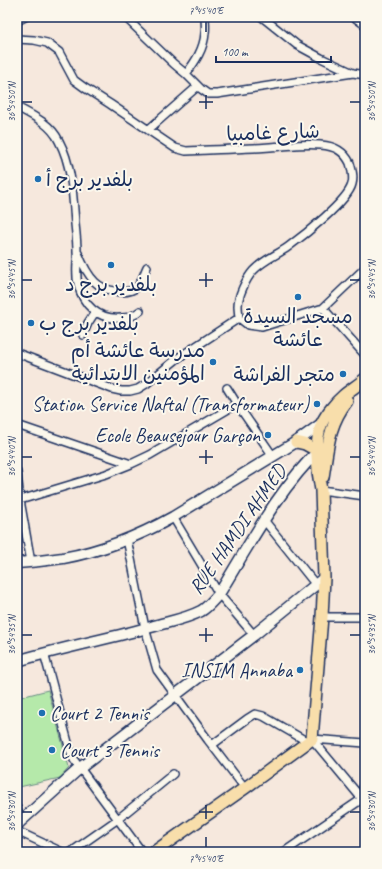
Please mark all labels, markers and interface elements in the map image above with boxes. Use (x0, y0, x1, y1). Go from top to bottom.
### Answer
text: 7°45'40"E (189, 4, 225, 17)
scale bar (216, 38, 331, 64)
text: 100 m (222, 44, 249, 60)
text: 36°54'50"N (5, 80, 18, 122)
text: 36°54'50"N (365, 80, 378, 122)
street label: شارع غامبيا (226, 118, 320, 148)
place label: بلفدير برج أ (46, 167, 133, 193)
marker: بلفدير برج أ (33, 174, 43, 184)
text: 36°54'45"N (5, 258, 18, 300)
text: 36°54'45"N (365, 258, 378, 300)
marker: بلفدير برج د (106, 260, 116, 270)
place label: بلفدير برج د (65, 272, 157, 298)
marker: مسجد السيدة عائشة (293, 292, 303, 302)
place label: مسجد السيدة عائشة (243, 304, 353, 352)
place label: بلفدير برج ب (39, 311, 139, 337)
marker: بلفدير برج ب (26, 318, 36, 328)
place label: مدرسة عائشة أم المؤمنين الابتدائية (71, 338, 205, 386)
marker: مدرسة عائشة أم المؤمنين الابتدائية (208, 357, 218, 367)
place label: متجر الفراشة (233, 362, 335, 387)
marker: متجر الفراشة (338, 369, 348, 379)
place label: Station Service Naftal (Transformateur) (32, 392, 310, 417)
marker: Station Service Naftal (Transformateur) (312, 399, 322, 409)
place label: Ecole Beausejour Garçon (95, 423, 261, 448)
marker: Ecole Beausejour Garçon (263, 430, 273, 440)
text: 36°54'40"N (5, 435, 18, 477)
text: 36°54'40"N (365, 435, 378, 477)
street label: RUE HAMDI AHMED (183, 458, 292, 599)
text: 36°54'35"N (5, 613, 18, 655)
text: 36°54'35"N (365, 613, 378, 655)
place label: INSIM Annaba (181, 658, 294, 683)
marker: INSIM Annaba (295, 665, 305, 675)
place label: Court 2 Tennis (50, 701, 151, 726)
marker: Court 2 Tennis (37, 708, 47, 718)
place label: Court 3 Tennis (60, 738, 161, 763)
marker: Court 3 Tennis (47, 745, 57, 755)
text: 36°54'30"N (5, 790, 18, 832)
text: 36°54'30"N (365, 790, 378, 832)
text: 7°45'40"E (189, 852, 225, 865)

